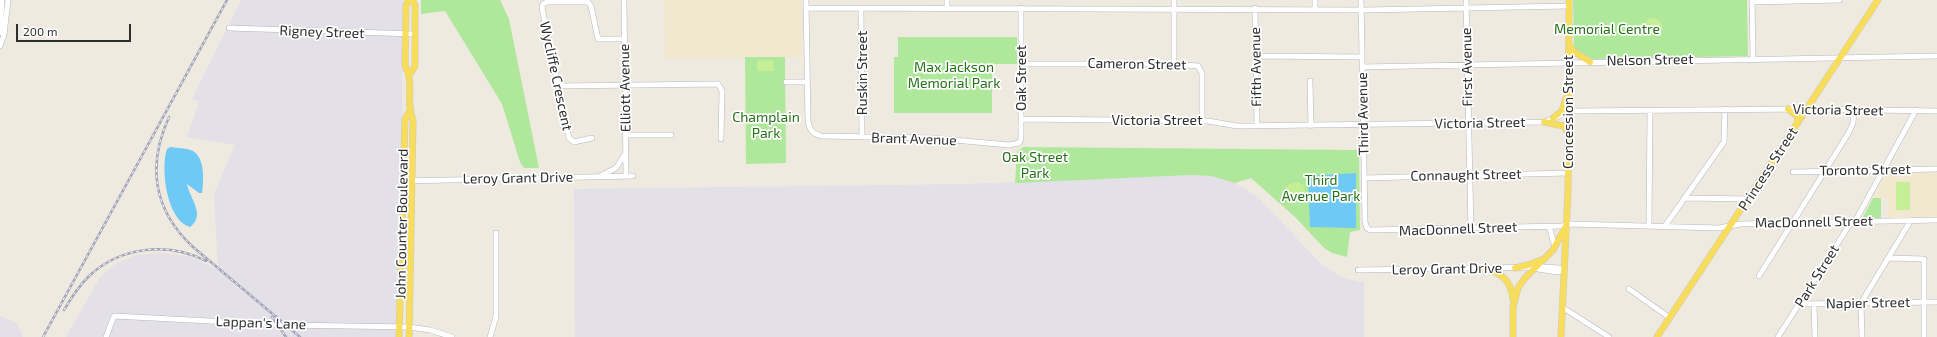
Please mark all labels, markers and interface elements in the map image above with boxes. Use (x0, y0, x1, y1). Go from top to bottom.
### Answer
scale bar (18, 16, 133, 42)
street label: Wycliffe Crescent (536, 20, 576, 132)
park label: Memorial Centre (1554, 21, 1660, 37)
street label: Rigney Street (279, 22, 365, 42)
text: 200 m (23, 24, 57, 38)
street label: Fifth Avenue (1247, 27, 1265, 107)
street label: First Avenue (1458, 27, 1476, 107)
street label: Ruskin Street (854, 31, 870, 115)
street label: Elliott Avenue (616, 44, 634, 132)
street label: Oak Street (1013, 45, 1029, 111)
street label: Nelson Street (1606, 51, 1694, 69)
street label: Cameron Street (1087, 55, 1187, 73)
street label: Concession Street (1560, 55, 1576, 169)
park label: Max Jackson Memorial Park (908, 59, 1000, 92)
street label: Third Avenue (1354, 72, 1372, 156)
street label: Victoria Street (1792, 101, 1884, 119)
park label: Champlain Park (732, 109, 800, 142)
street label: Victoria Street (1112, 112, 1202, 128)
street label: Victoria Street (1434, 114, 1526, 132)
street label: Princess Street (1735, 124, 1801, 214)
street label: Brant Avenue (871, 129, 957, 149)
street label: John Counter Boulevard (392, 149, 412, 299)
park label: Oak Street Park (1002, 149, 1068, 182)
street label: Toronto Street (1819, 161, 1911, 179)
street label: Connaught Street (1410, 166, 1522, 184)
street label: Leroy Grant Drive (463, 169, 573, 187)
park label: Third Avenue Park (1282, 172, 1360, 204)
street label: MacDonnell Street (1755, 213, 1873, 231)
street label: MacDonnell Street (1399, 219, 1517, 239)
street label: Park Street (1791, 242, 1843, 310)
street label: Leroy Grant Drive (1392, 260, 1502, 278)
street label: Napier Street (1826, 294, 1910, 312)
street label: Lappan's Lane (215, 313, 307, 333)

